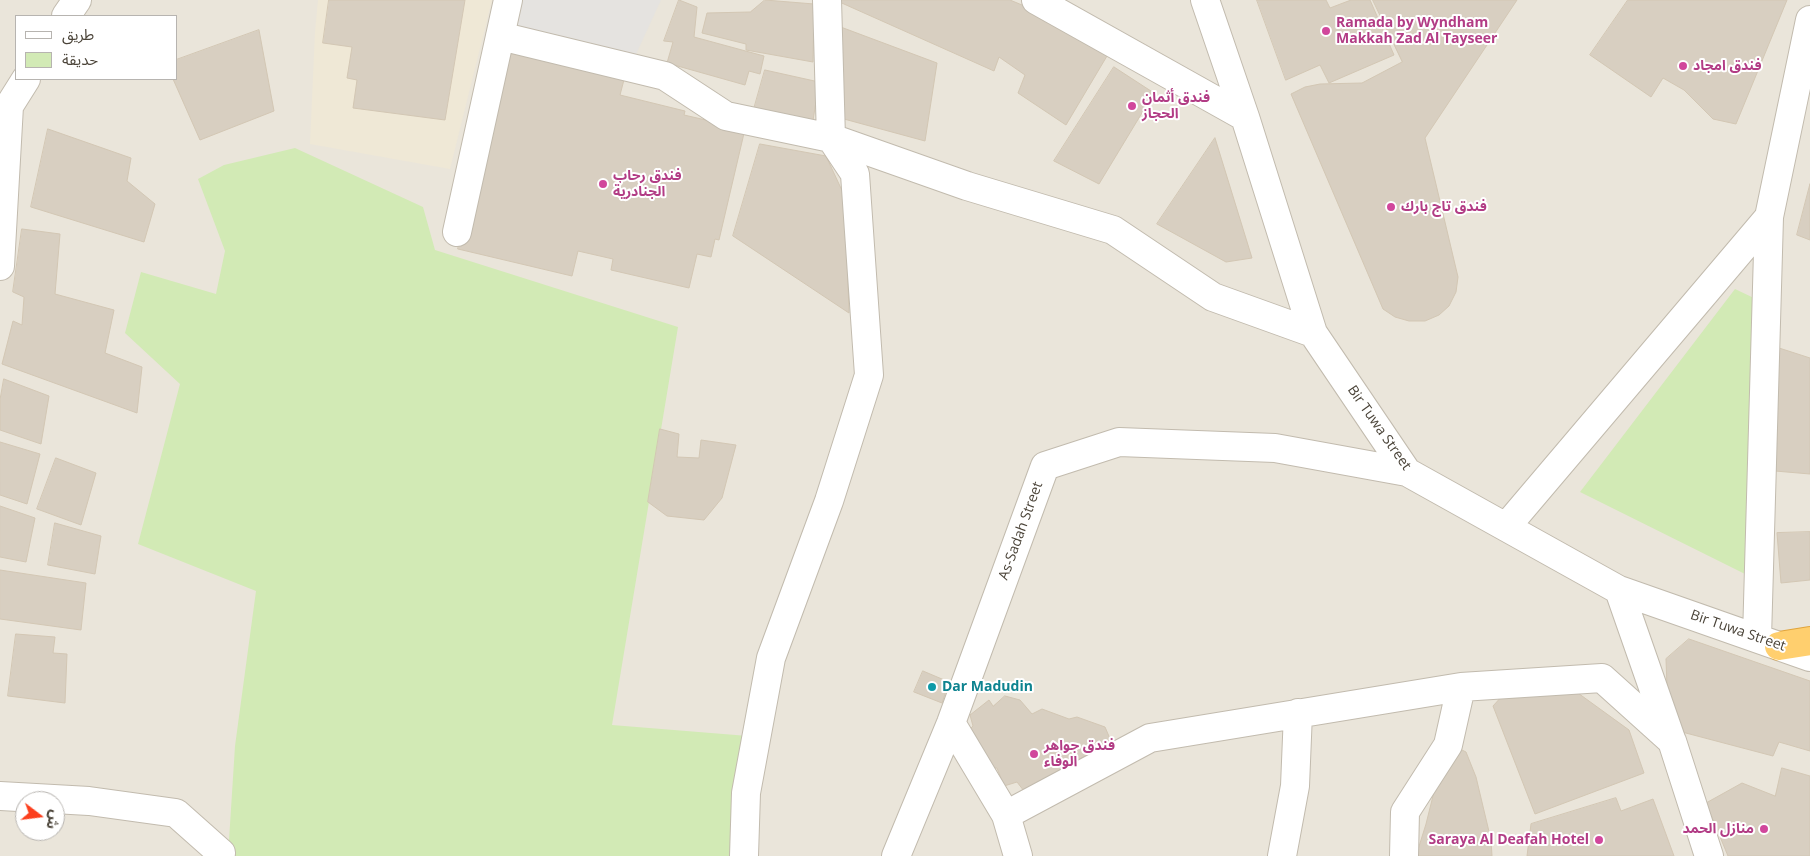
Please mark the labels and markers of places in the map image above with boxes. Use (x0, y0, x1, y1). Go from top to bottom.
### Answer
place label: Ramada by Wyndham Makkah Zad Al Tayseer (1336, 15, 1497, 48)
marker: Ramada by Wyndham Makkah Zad Al Tayseer (1320, 25, 1332, 37)
place label: فندق امجاد (1693, 58, 1762, 74)
marker: فندق امجاد (1677, 60, 1689, 72)
place label: فندق أثمان الحجاز (1142, 90, 1210, 122)
marker: فندق أثمان الحجاز (1126, 100, 1138, 112)
place label: فندق رحاب الجنادرية (613, 168, 681, 200)
marker: فندق رحاب الجنادرية (597, 178, 609, 190)
place label: فندق تاج بارك (1401, 199, 1487, 215)
marker: فندق تاج بارك (1385, 201, 1397, 213)
place label: Dar Madudin (942, 679, 1033, 695)
marker: Dar Madudin (926, 681, 938, 693)
place label: فندق جواهر الوفاء (1044, 738, 1115, 770)
marker: فندق جواهر الوفاء (1028, 748, 1040, 760)
place label: منازل الحمد (1682, 821, 1754, 837)
marker: منازل الحمد (1758, 823, 1770, 835)
place label: Saraya Al Deafah Hotel (1429, 832, 1589, 848)
marker: Saraya Al Deafah Hotel (1593, 834, 1605, 846)

